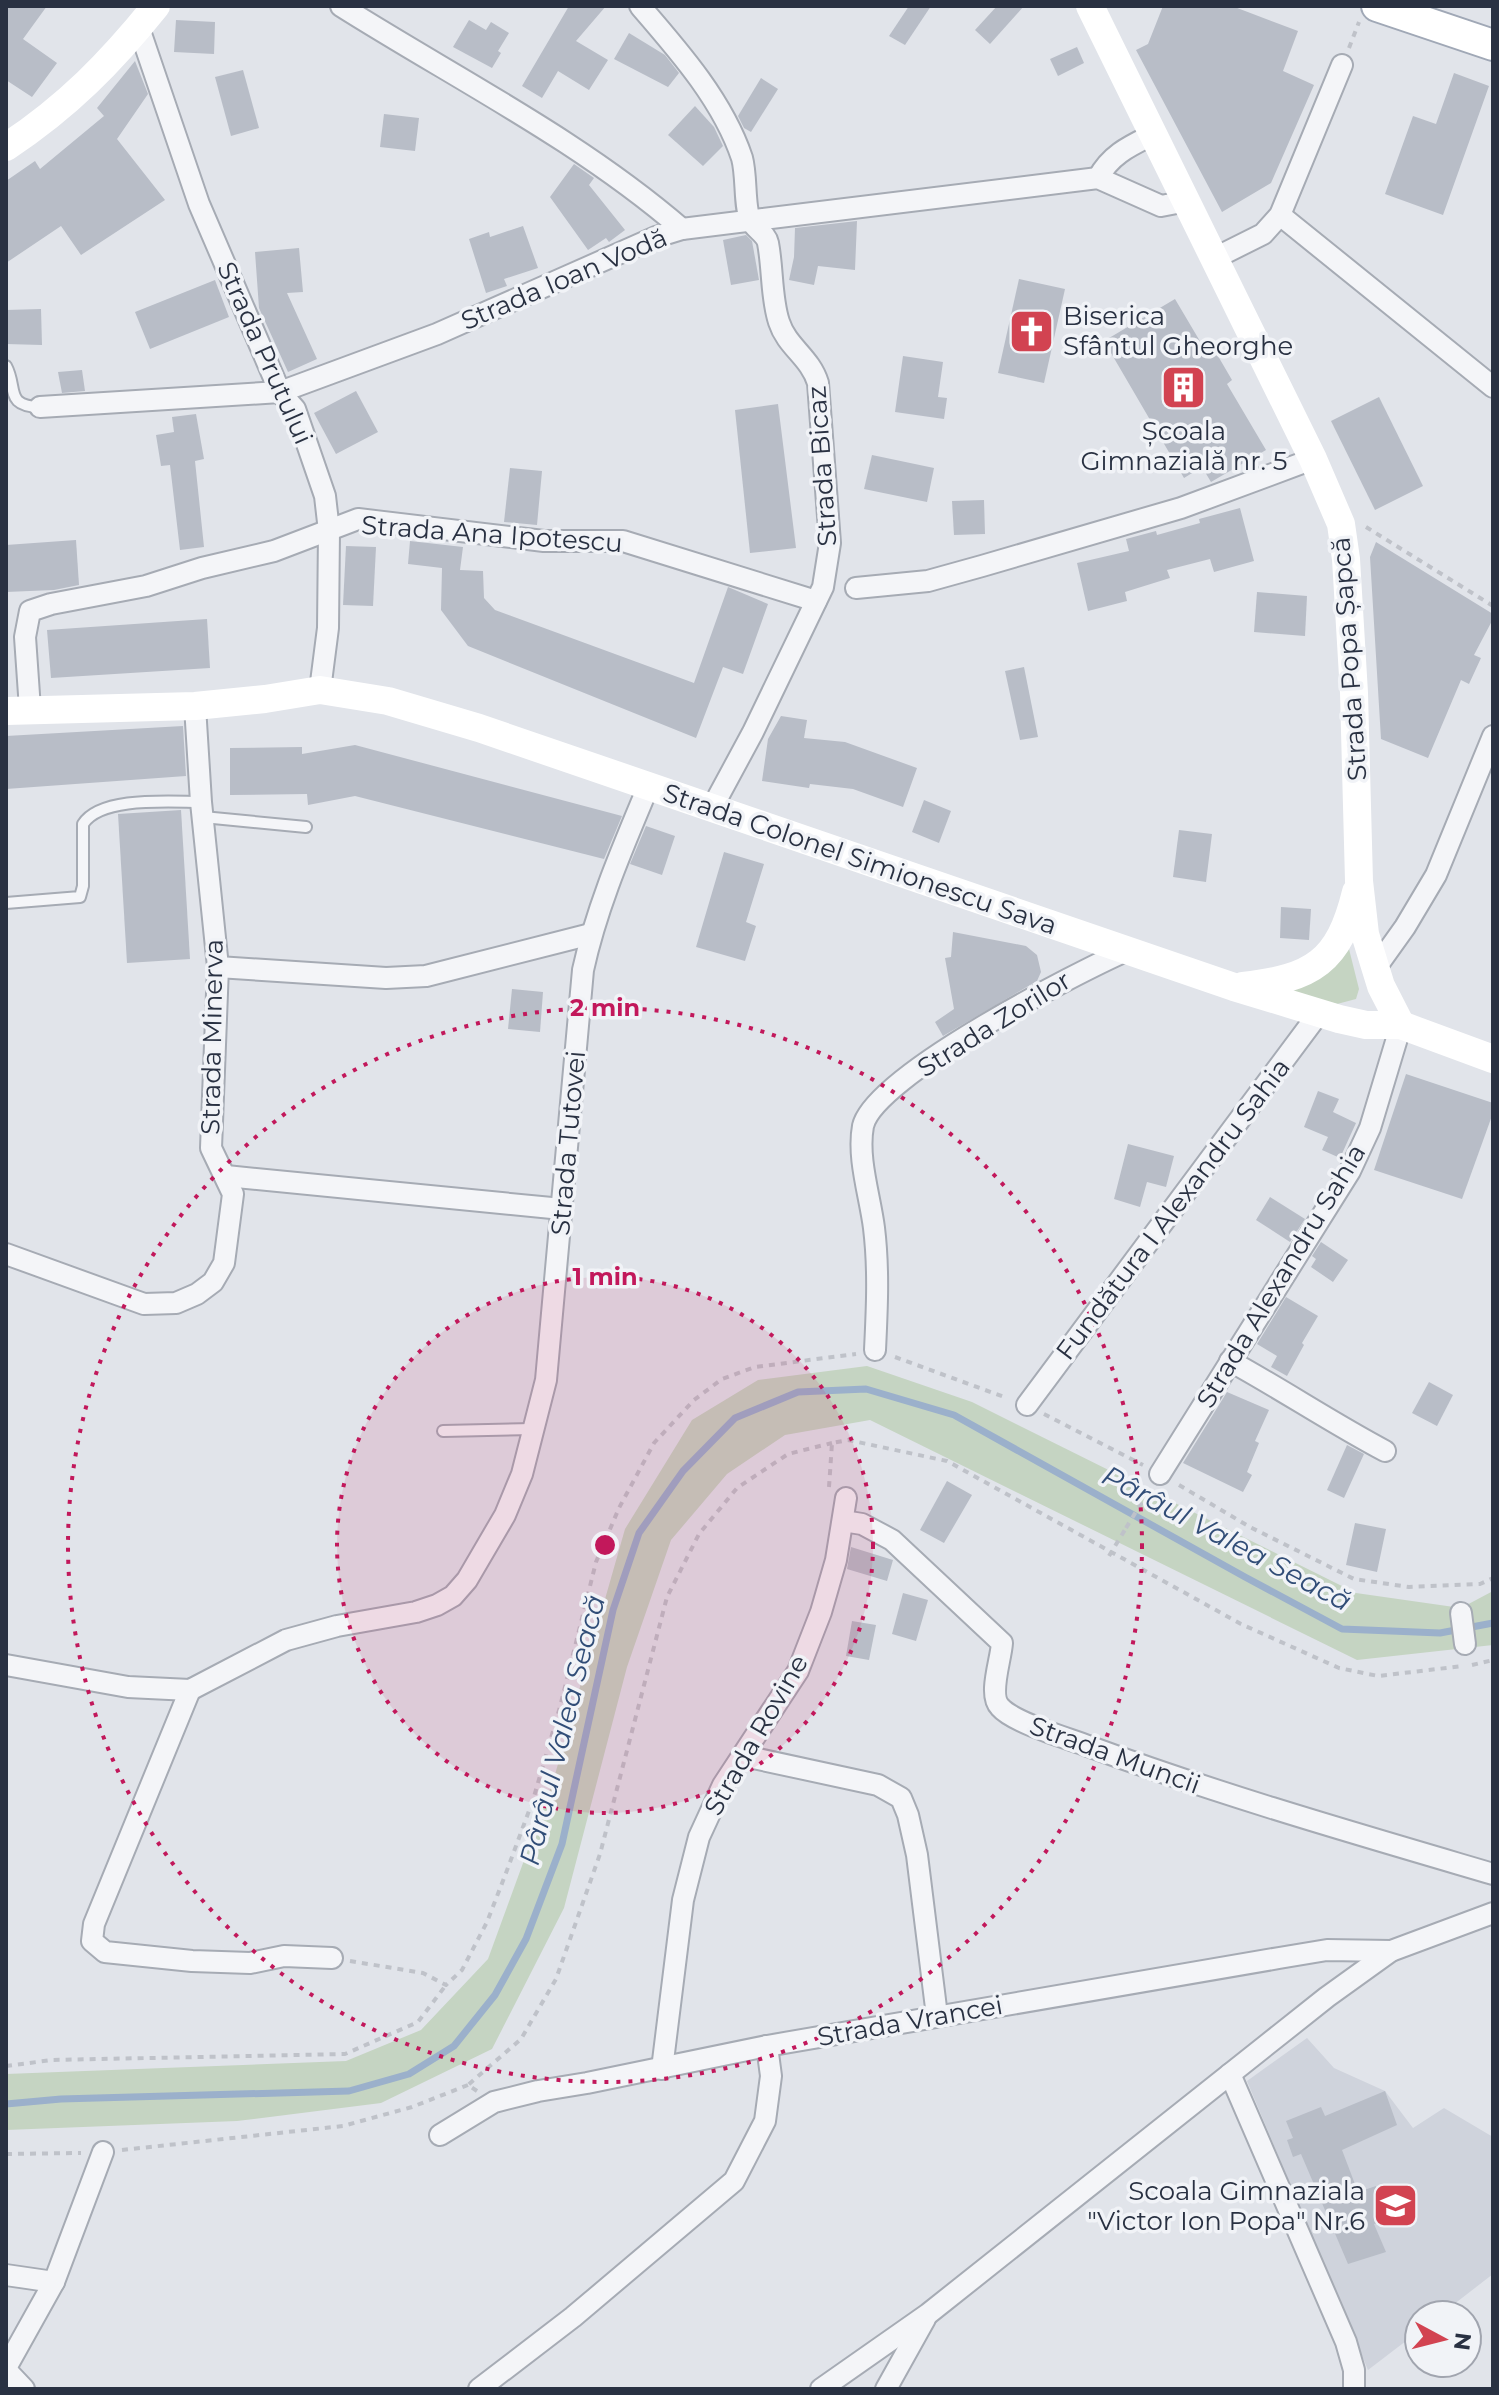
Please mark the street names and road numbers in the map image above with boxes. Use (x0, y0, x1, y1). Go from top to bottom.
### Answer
street label: Strada Ioan Vodă (456, 221, 672, 337)
street label: Strada Prutului (210, 257, 320, 449)
street label: Strada Bicaz (800, 385, 844, 547)
street label: Strada Ana Ipotescu (360, 509, 624, 559)
street label: Strada Popa Șapcă (1325, 536, 1373, 782)
street label: Strada Colonel Simionescu Sava (659, 776, 1061, 942)
street label: Strada Minerva (194, 939, 230, 1135)
street label: Strada Zorilor (911, 964, 1077, 1084)
street label: Strada Tutovei (544, 1049, 592, 1237)
street label: Fundătura I Alexandru Sahia (1049, 1052, 1297, 1366)
street label: Strada Alexandru Sahia (1189, 1138, 1373, 1414)
street label: Strada Rovine (697, 1649, 815, 1821)
street label: Strada Muncii (1025, 1709, 1205, 1801)
street label: Strada Vrancei (815, 1989, 1005, 2053)

